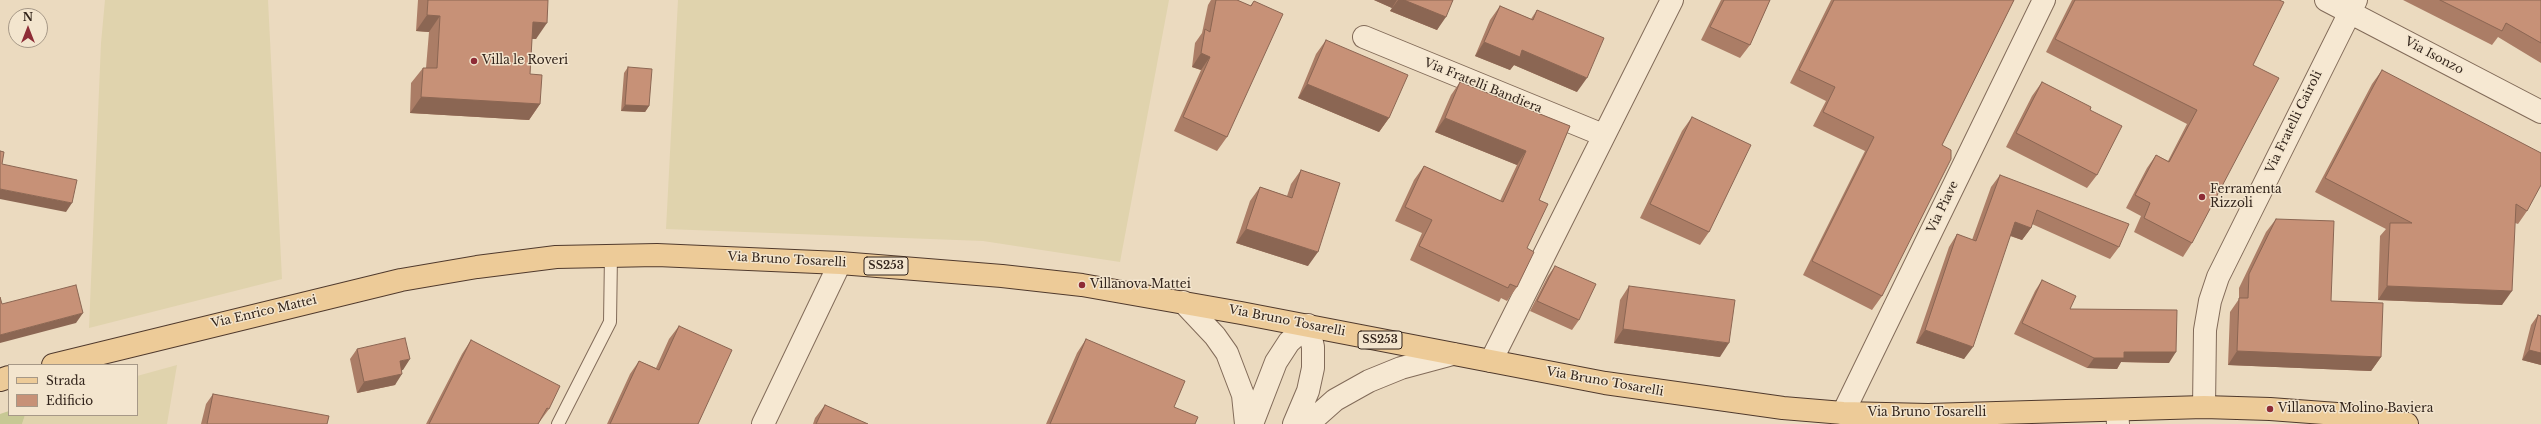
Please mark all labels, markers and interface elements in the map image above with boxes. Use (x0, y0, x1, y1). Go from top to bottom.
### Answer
north arrow (8, 8, 48, 48)
text: N (23, 10, 33, 24)
street label: Via Isonzo (2402, 35, 2466, 77)
place label: Villa le Roveri (482, 54, 568, 68)
marker: Villa le Roveri (469, 56, 479, 66)
street label: Via Fratelli Bandiera (1422, 56, 1544, 116)
street label: Via Fratelli Cairoli (2263, 68, 2325, 176)
street label: Via Piave (1924, 179, 1962, 235)
place label: Ferramenta Rizzoli (2210, 183, 2282, 211)
marker: Ferramenta Rizzoli (2197, 192, 2207, 202)
street label: Via Bruno Tosarelli (727, 250, 847, 270)
road number: SS253 (864, 257, 908, 275)
place label: Villanova Mattei (1090, 278, 1191, 292)
marker: Villanova Mattei (1077, 280, 1087, 290)
street label: Via Enrico Mattei (210, 293, 318, 331)
street label: Via Bruno Tosarelli (1227, 303, 1347, 339)
road number: SS253 (1358, 331, 1402, 349)
legend (8, 364, 138, 416)
street label: Via Bruno Tosarelli (1545, 365, 1665, 399)
text: Strada (46, 373, 85, 388)
text: Edificio (46, 393, 93, 408)
place label: Villanova Molino Baviera (2278, 402, 2433, 416)
marker: Villanova Molino Baviera (2265, 404, 2275, 414)
street label: Via Bruno Tosarelli (1868, 406, 1986, 420)

